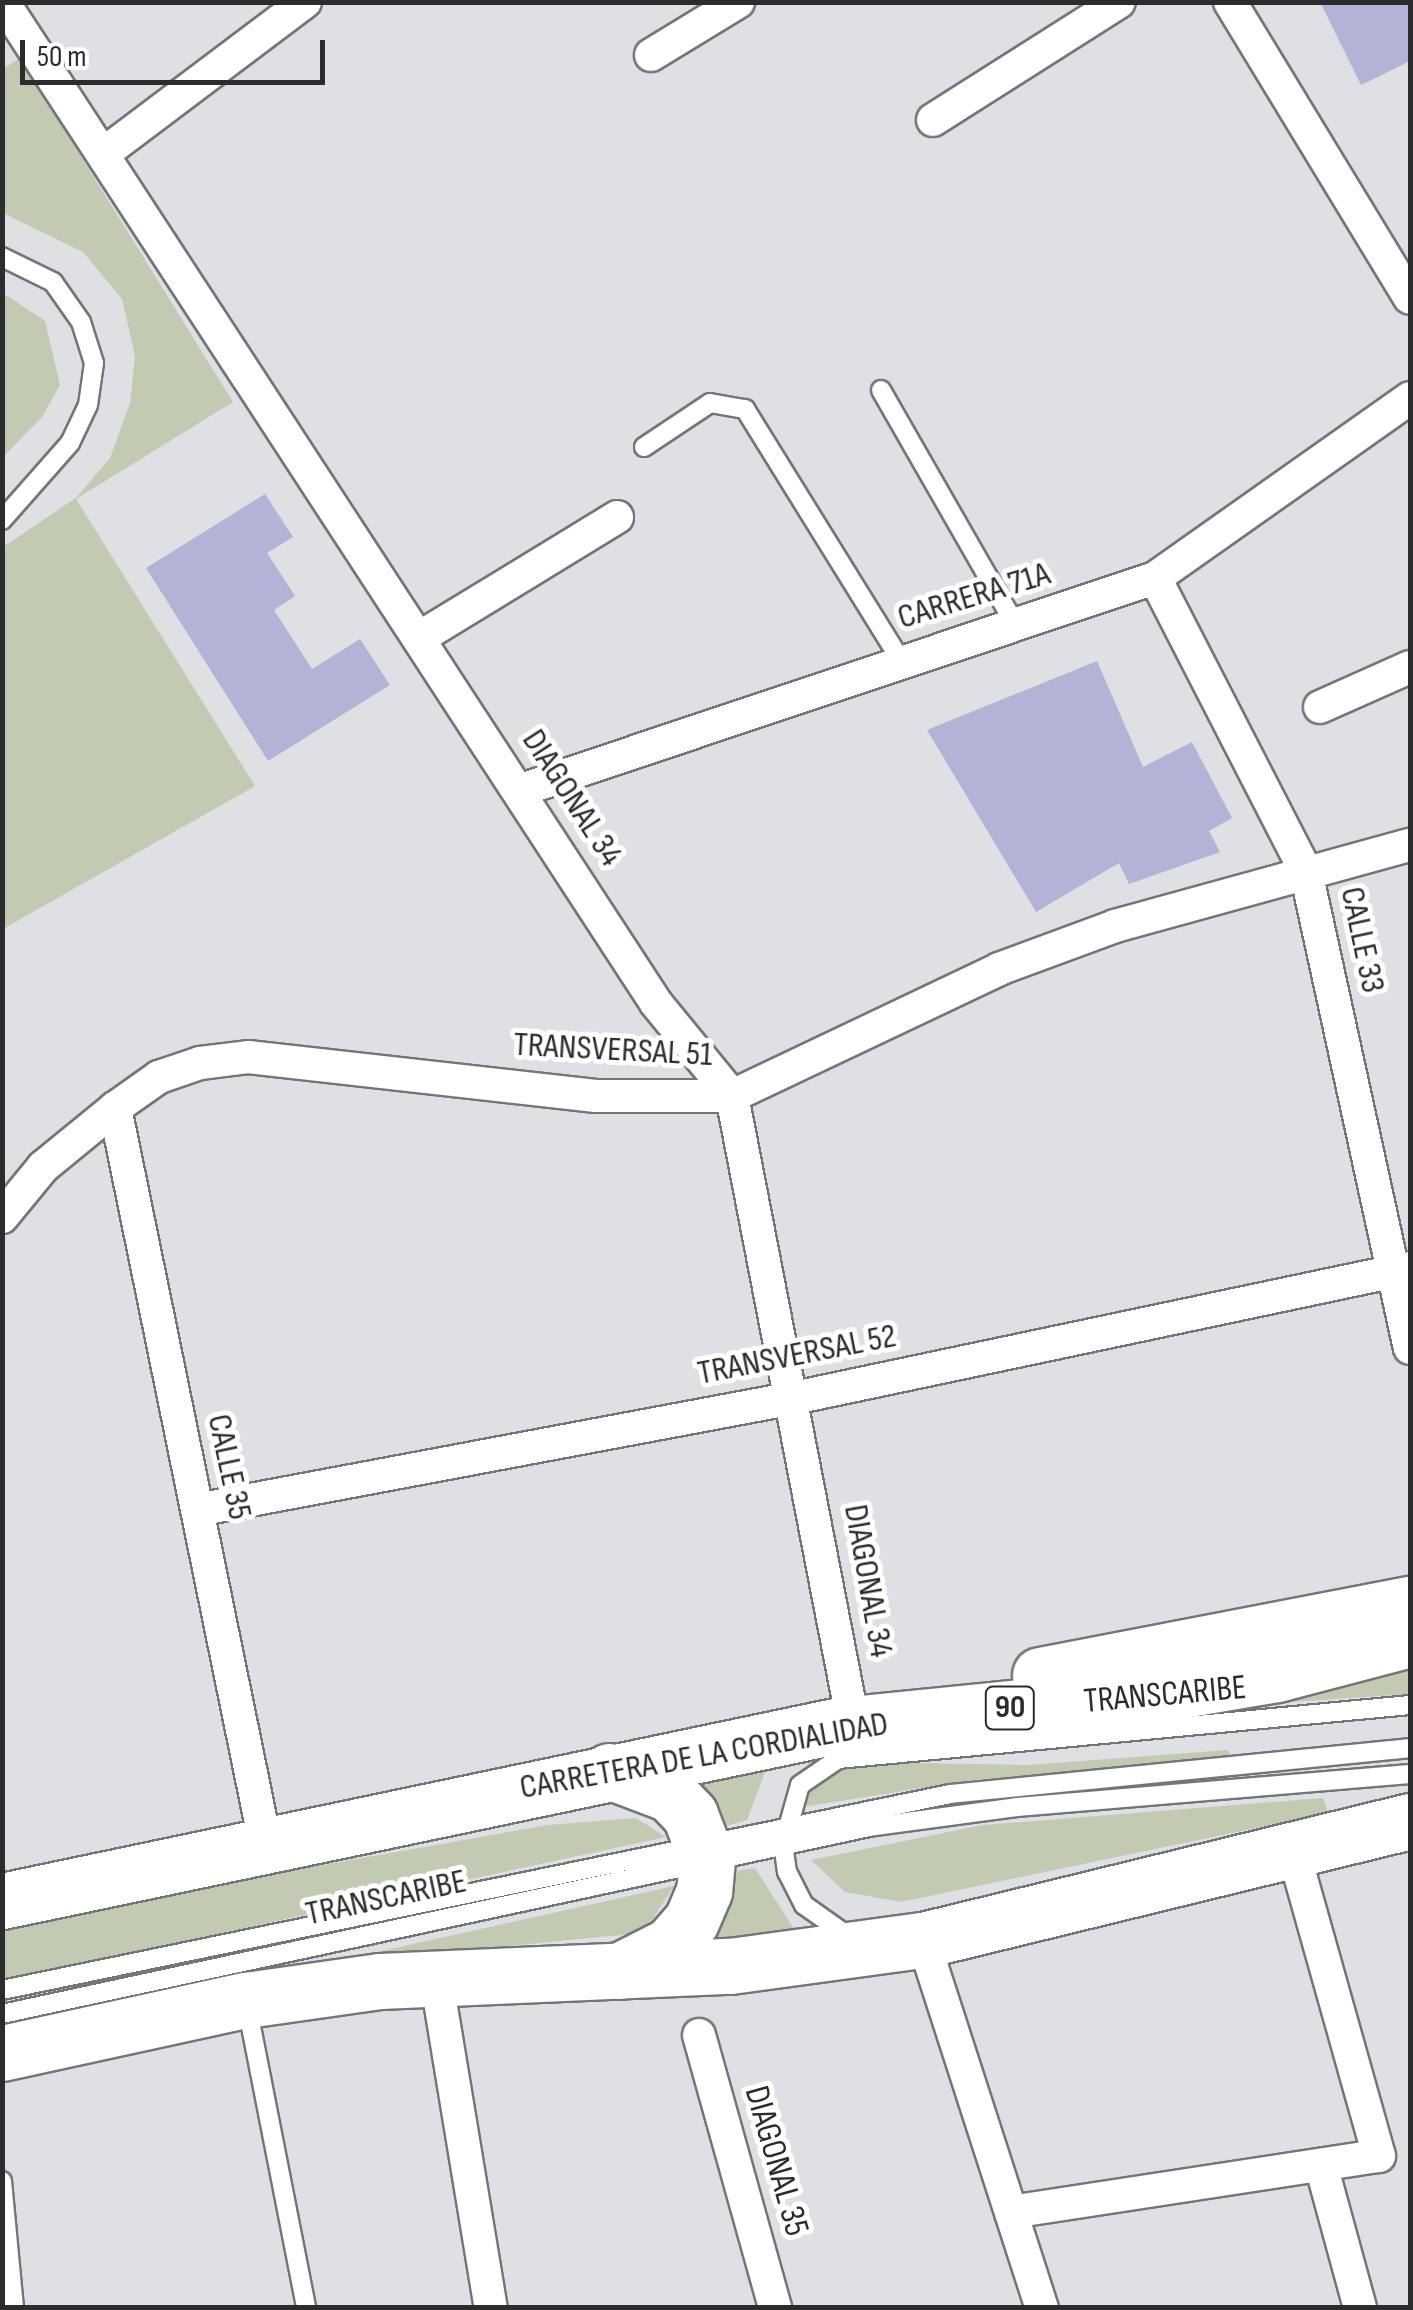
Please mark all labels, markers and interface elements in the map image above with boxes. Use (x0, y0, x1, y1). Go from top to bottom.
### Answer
scale bar (25, 20, 330, 82)
text: 50 m (37, 39, 86, 75)
street label: CARRERA 71A (893, 553, 1055, 639)
street label: DIAGONAL 34 (512, 722, 632, 874)
street label: CALLE 33 (1330, 883, 1394, 997)
street label: TRANSVERSAL 51 (513, 1024, 713, 1076)
street label: TRANSVERSAL 52 (694, 1315, 900, 1395)
street label: CALLE 35 (197, 1411, 261, 1523)
street label: DIAGONAL 34 (834, 1501, 902, 1661)
street label: TRANSCARIBE (1082, 1667, 1248, 1723)
road number: 90 (982, 1681, 1038, 1735)
street label: CARRETERA DE LA CORDIALIDAD (517, 1703, 891, 1809)
street label: TRANSCARIBE (302, 1861, 470, 1935)
street label: DIAGONAL 35 (735, 2081, 817, 2241)

